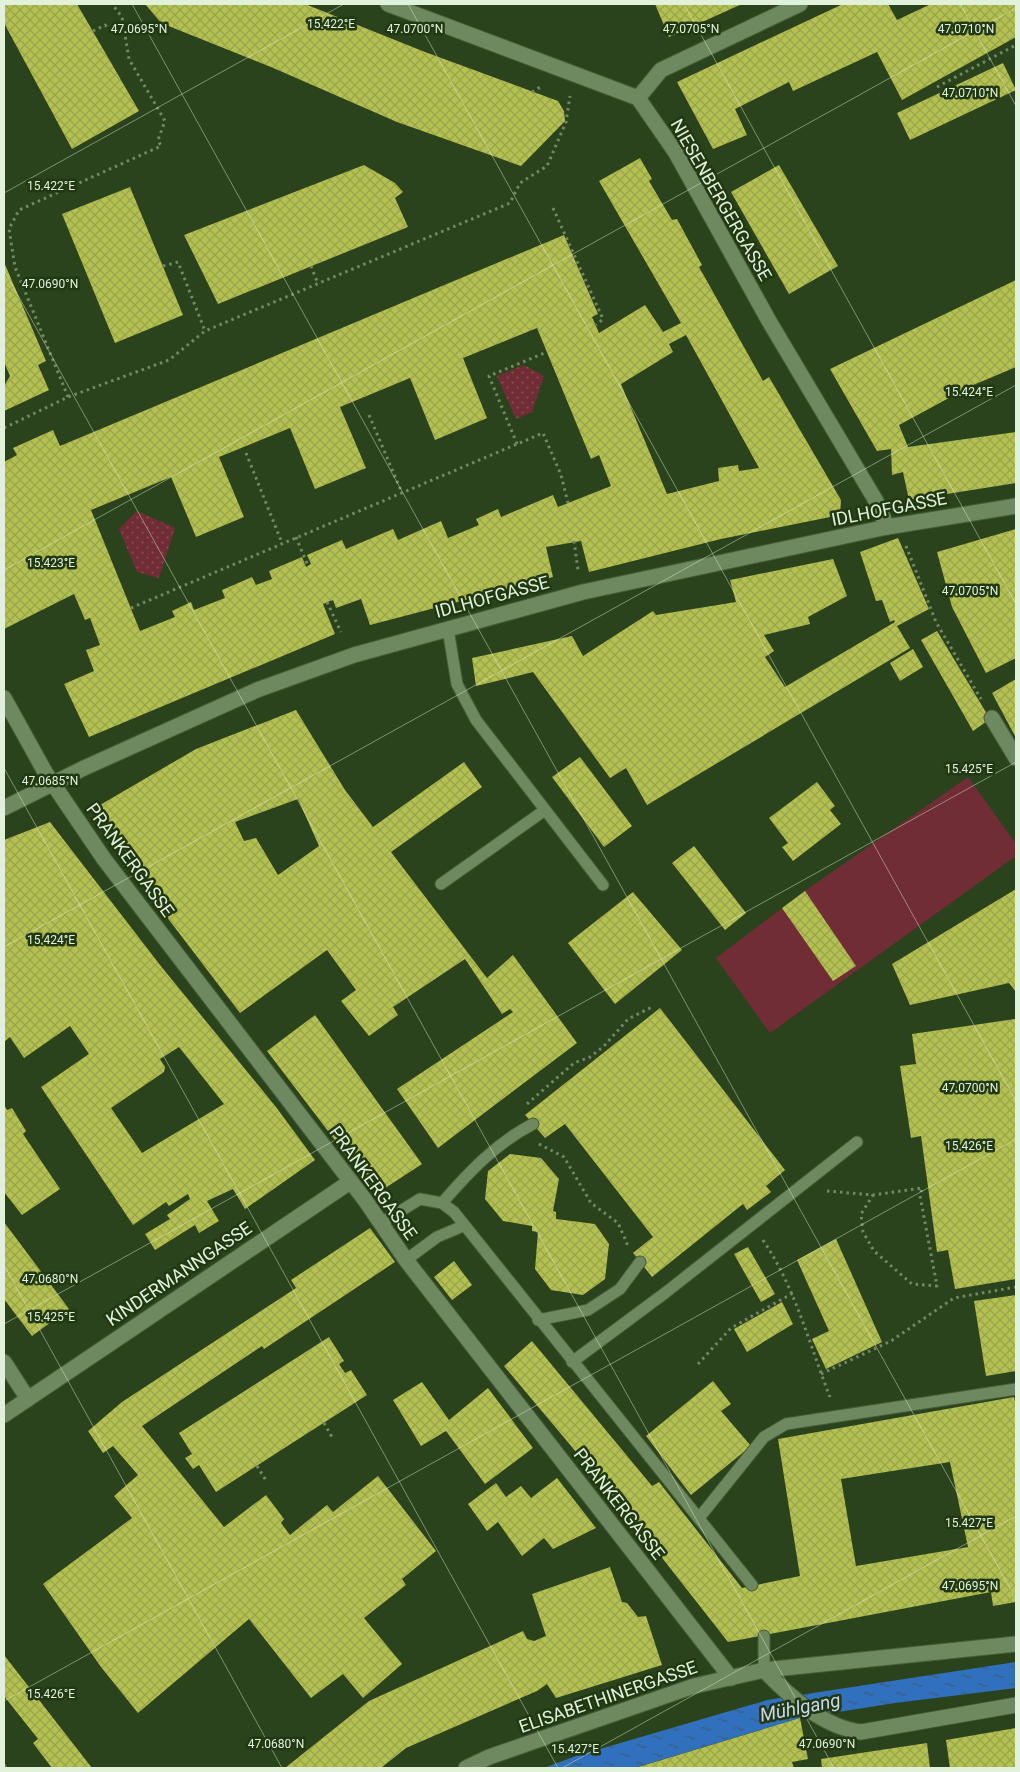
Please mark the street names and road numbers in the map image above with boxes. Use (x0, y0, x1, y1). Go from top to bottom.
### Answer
street label: NIESENBERGERGASSE (666, 115, 776, 284)
street label: IDLHOFGASSE (829, 487, 948, 530)
street label: IDLHOFGASSE (433, 571, 551, 622)
street label: PRANKERGASSE (82, 799, 179, 921)
street label: PRANKERGASSE (325, 1122, 422, 1244)
street label: KINDERMANNGASSE (102, 1217, 256, 1330)
street label: PRANKERGASSE (569, 1444, 669, 1563)
street label: ELISABETHINERGASSE (516, 1656, 700, 1737)

